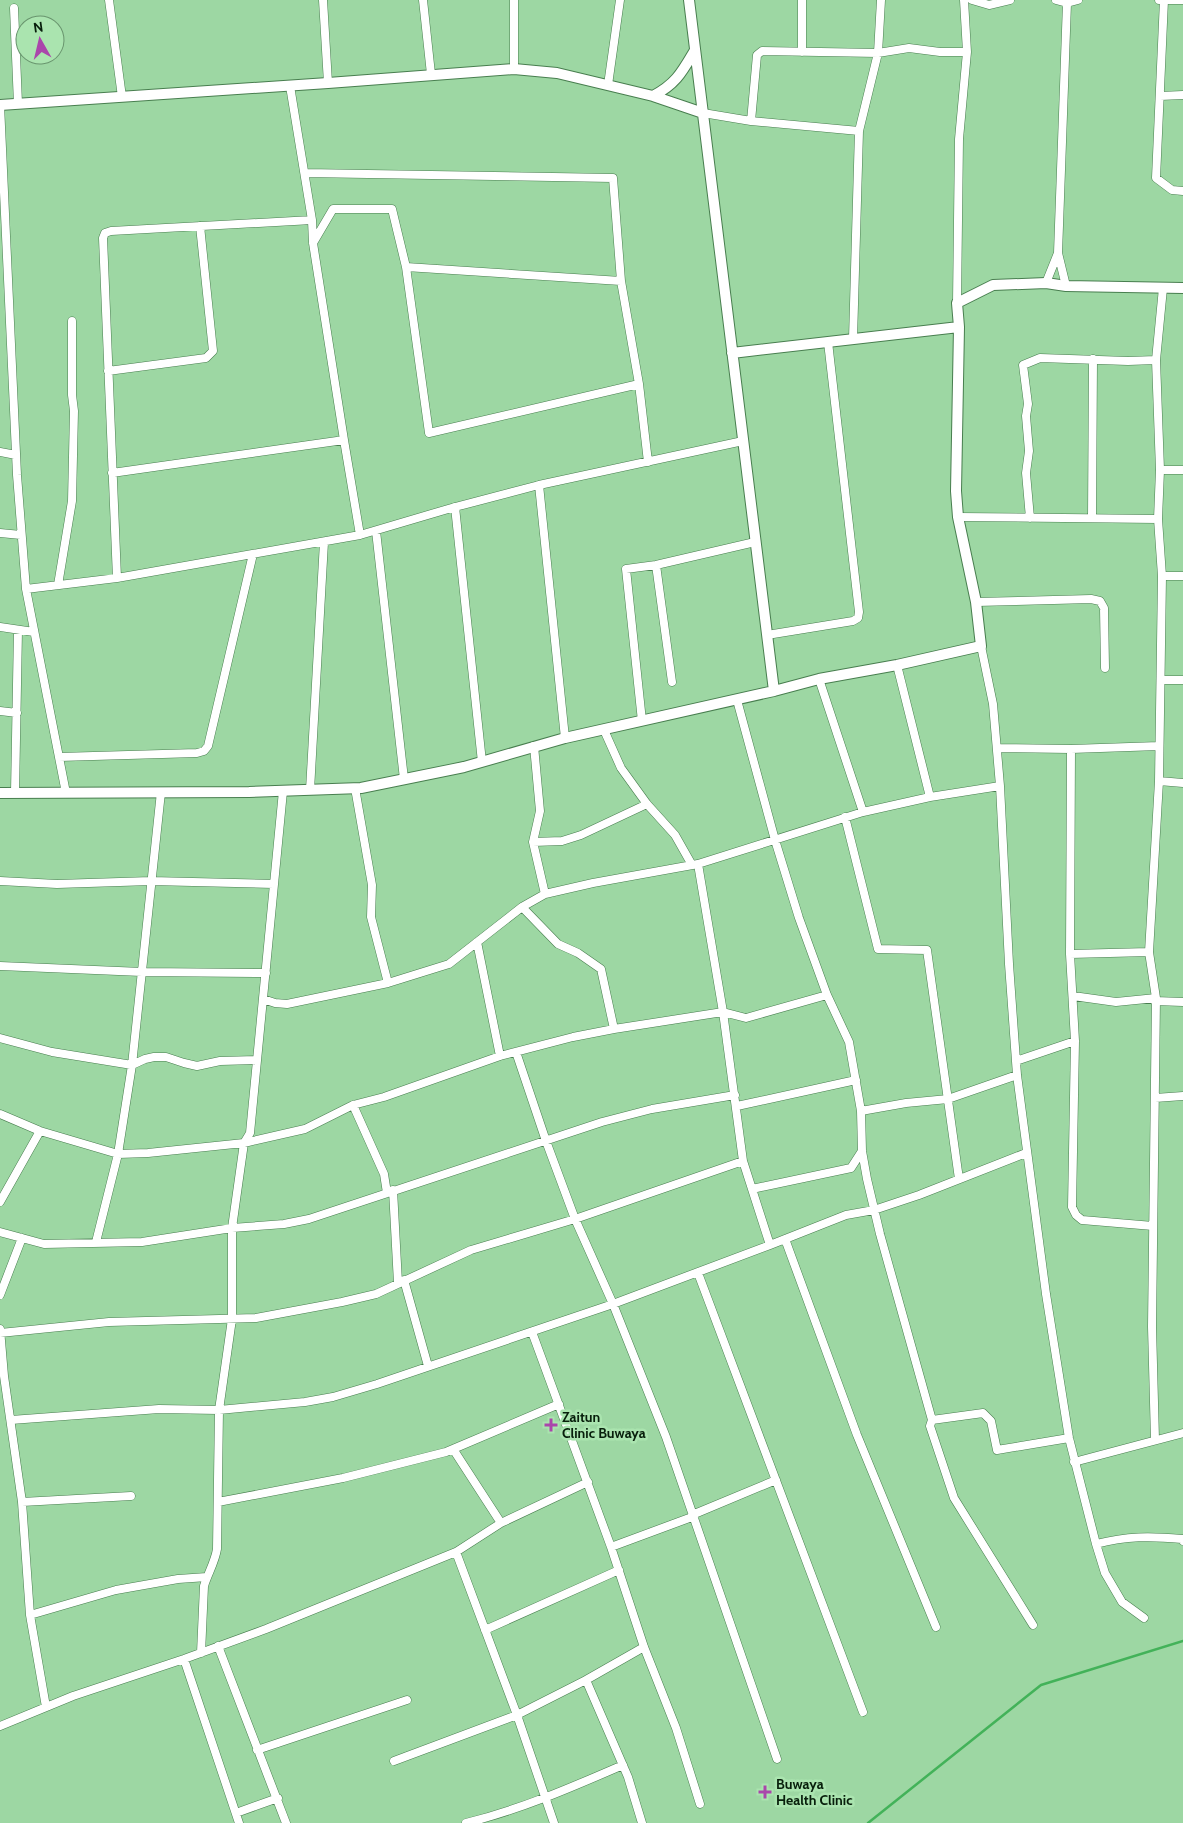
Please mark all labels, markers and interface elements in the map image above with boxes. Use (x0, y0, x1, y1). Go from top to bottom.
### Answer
north arrow (15, 15, 65, 65)
text: N (32, 18, 44, 37)
place label: Zaitun Clinic Buwaya (562, 1408, 646, 1442)
marker: Zaitun Clinic Buwaya (544, 1418, 558, 1432)
place label: Buwaya Health Clinic (776, 1775, 853, 1809)
marker: Buwaya Health Clinic (758, 1785, 772, 1799)

